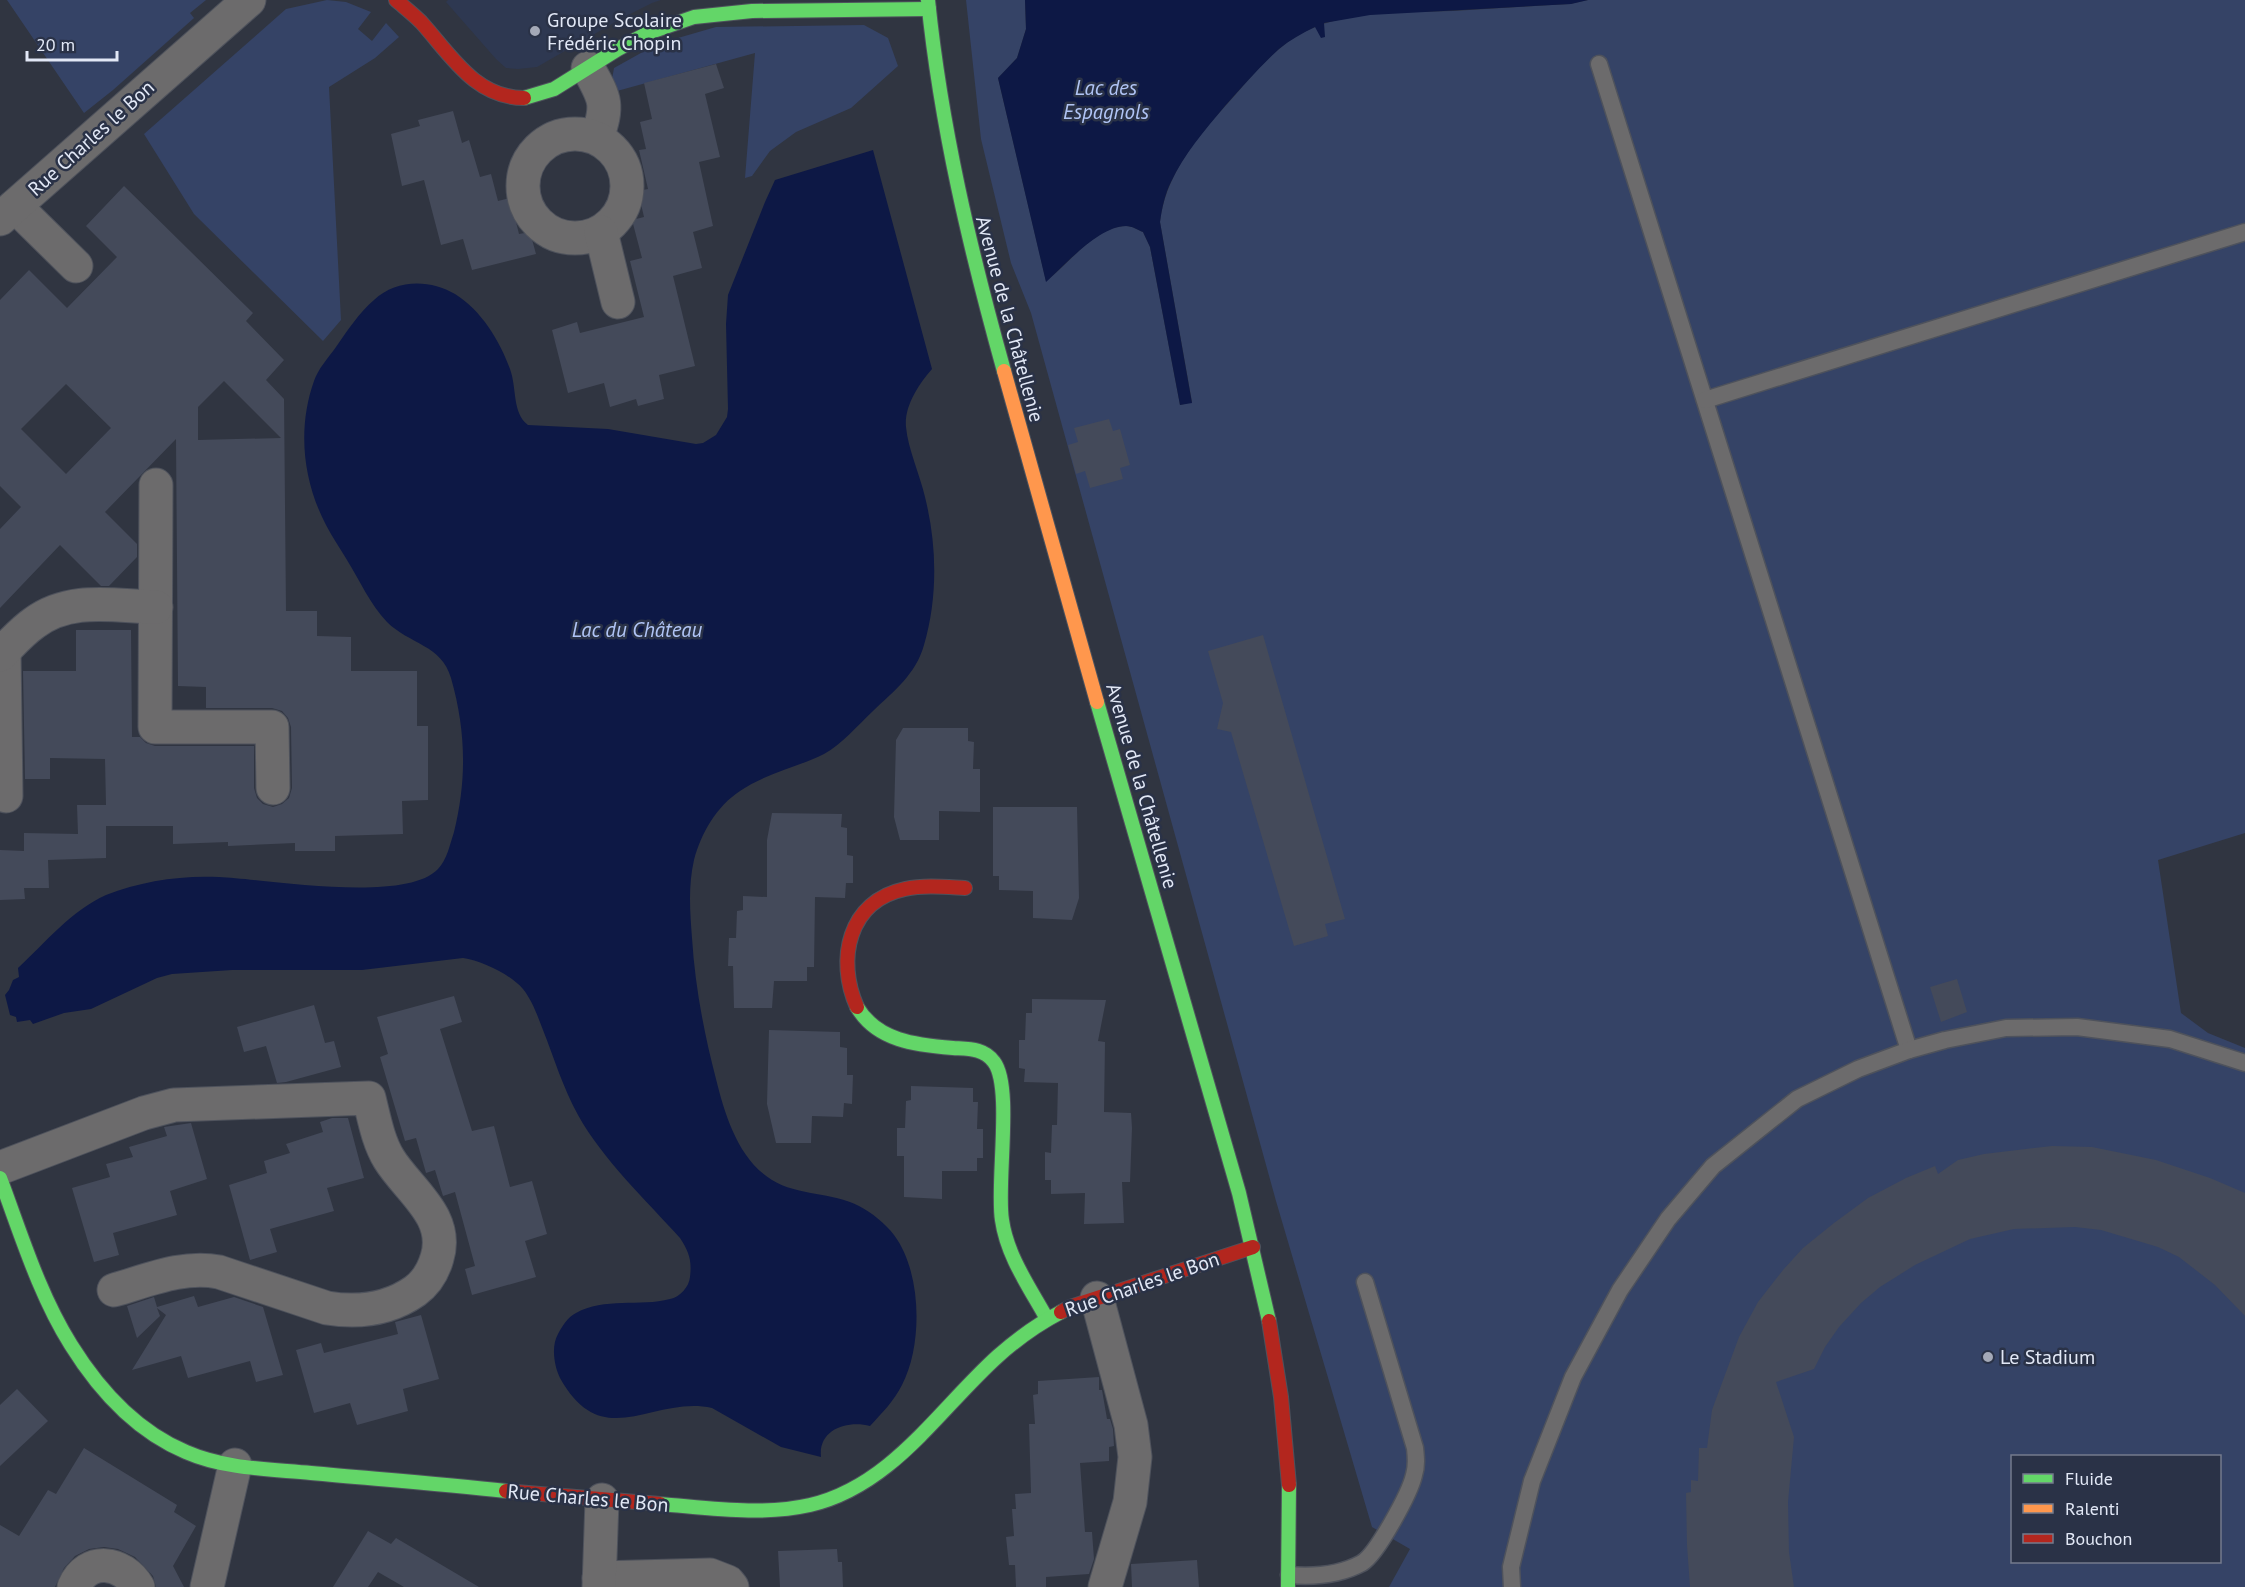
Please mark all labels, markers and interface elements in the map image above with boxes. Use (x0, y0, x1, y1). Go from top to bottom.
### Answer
place label: Groupe Scolaire Frédéric Chopin (547, 7, 682, 56)
scale bar (27, 24, 117, 62)
marker: Groupe Scolaire Frédéric Chopin (528, 24, 542, 38)
text: 20 m (36, 33, 75, 56)
street label: Rue Charles le Bon (22, 74, 160, 202)
water label: Lac des Espagnols (1063, 74, 1150, 125)
street label: Avenue de la Châtellenie (970, 213, 1050, 425)
water label: Lac du Château (572, 616, 703, 643)
street label: Avenue de la Châtellenie (1100, 680, 1184, 892)
street label: Rue Charles le Bon (1061, 1245, 1223, 1323)
place label: Le Stadium (2000, 1344, 2095, 1370)
marker: Le Stadium (1981, 1350, 1995, 1364)
legend (2011, 1455, 2221, 1563)
text: Fluide (2065, 1467, 2113, 1490)
street label: Rue Charles le Bon (506, 1478, 670, 1518)
text: Ralenti (2065, 1497, 2120, 1520)
text: Bouchon (2065, 1527, 2132, 1550)

